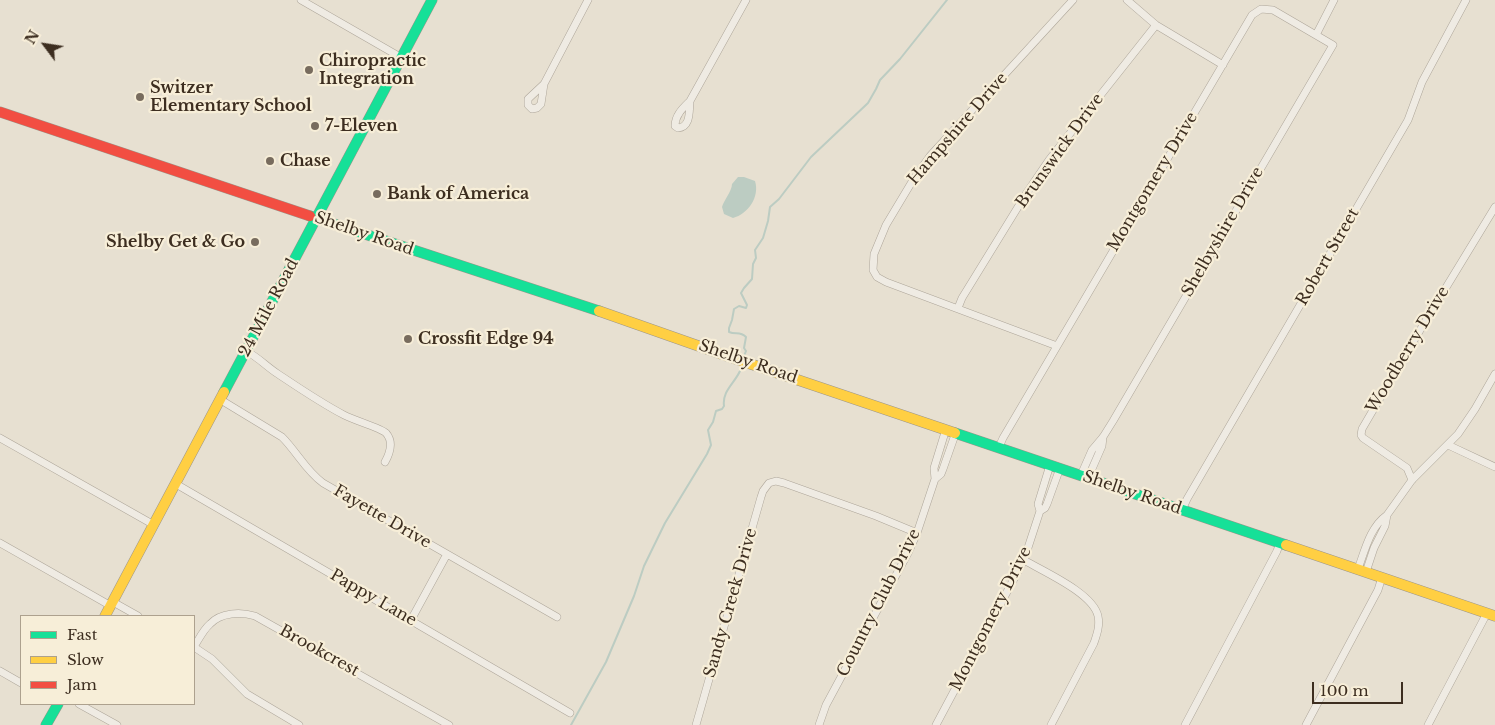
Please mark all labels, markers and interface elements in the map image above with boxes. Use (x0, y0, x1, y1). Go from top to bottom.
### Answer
north arrow (20, 20, 70, 70)
text: N (21, 27, 43, 48)
place label: Chiropractic Integration (319, 51, 426, 89)
marker: Chiropractic Integration (303, 64, 315, 76)
street label: Hampshire Drive (904, 69, 1012, 189)
place label: Switzer Elementary School (150, 78, 312, 116)
street label: Brunswick Drive (1012, 90, 1108, 212)
marker: Switzer Elementary School (134, 91, 146, 103)
street label: Montgomery Drive (1104, 109, 1202, 255)
place label: 7-Eleven (325, 116, 398, 136)
marker: 7-Eleven (309, 120, 321, 132)
place label: Chase (280, 151, 331, 171)
marker: Chase (264, 155, 276, 167)
street label: Shelbyshire Drive (1178, 164, 1268, 300)
place label: Bank of America (387, 184, 529, 204)
marker: Bank of America (371, 188, 383, 200)
street label: Robert Street (1292, 205, 1364, 309)
street label: Shelby Road (312, 208, 416, 260)
place label: Shelby Get & Go (106, 232, 245, 252)
marker: Shelby Get & Go (249, 236, 261, 248)
street label: 24 Mile Road (235, 256, 303, 360)
street label: Woodberry Drive (1363, 283, 1453, 417)
place label: Crossfit Edge 94 (418, 329, 554, 349)
marker: Crossfit Edge 94 (402, 333, 414, 345)
street label: Shelby Road (696, 336, 800, 388)
street label: Shelby Road (1080, 467, 1184, 519)
street label: Fayette Drive (330, 481, 434, 553)
street label: Sandy Creek Drive (700, 526, 762, 680)
street label: Country Club Drive (833, 526, 925, 680)
street label: Montgomery Drive (946, 544, 1036, 694)
street label: Pappy Lane (326, 566, 420, 630)
legend (20, 615, 195, 705)
street label: Brookcrest (276, 621, 362, 681)
text: Fast (67, 625, 97, 644)
text: Slow (67, 650, 104, 669)
scale bar (1315, 672, 1406, 704)
text: Jam (67, 675, 97, 694)
text: 100 m (1320, 681, 1369, 700)

